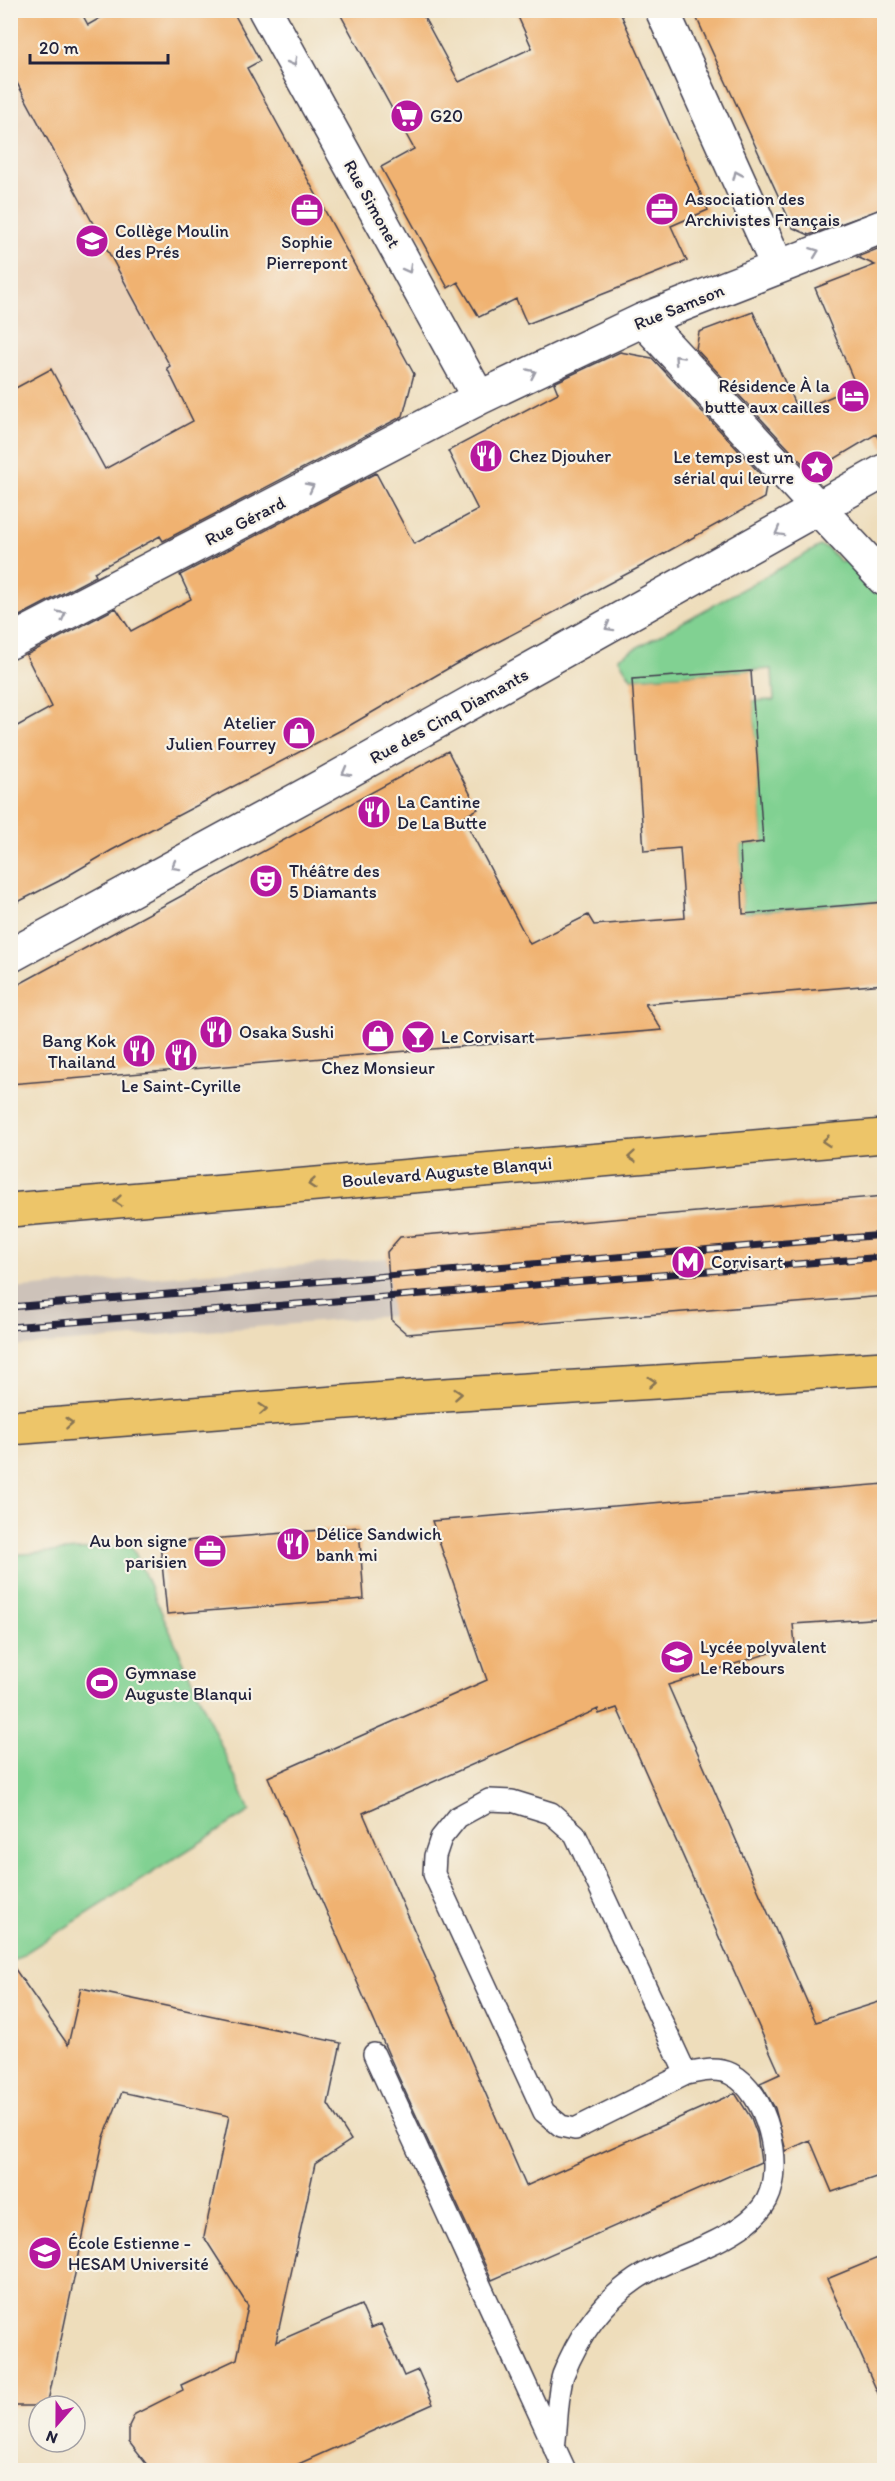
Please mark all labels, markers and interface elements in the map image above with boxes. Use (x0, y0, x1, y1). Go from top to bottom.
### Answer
scale bar (30, 27, 168, 65)
text: 20 m (39, 37, 79, 59)
one-way arrow (286, 56, 297, 66)
supermarket icon: G20 (389, 98, 425, 134)
place label: G20 (430, 105, 463, 127)
street label: Rue Simonet (339, 156, 405, 252)
one-way arrow (732, 171, 744, 182)
place label: Association des Archivistes Français (685, 188, 840, 231)
office icon: Association des Archivistes Français (644, 191, 680, 227)
office icon: Sophie Pierrepont (289, 192, 325, 228)
place label: Collège Moulin des Prés (115, 220, 229, 263)
school or university icon: Collège Moulin des Prés (74, 223, 110, 259)
place label: Sophie Pierrepont (266, 231, 348, 274)
one-way arrow (809, 247, 819, 260)
one-way arrow (401, 263, 412, 273)
street label: Rue Samson (631, 279, 727, 335)
one-way arrow (675, 355, 686, 366)
one-way arrow (525, 368, 536, 380)
place label: Résidence À la butte aux cailles (705, 375, 831, 418)
hotel icon: Résidence À la butte aux cailles (835, 378, 871, 414)
restaurant icon: Chez Djouher (468, 438, 504, 474)
place label: Chez Djouher (509, 445, 611, 467)
place label: Le temps est un sérial qui leurre (673, 446, 794, 489)
place icon: Le temps est un sérial qui leurre (799, 449, 835, 485)
one-way arrow (304, 483, 315, 494)
street label: Rue Gérard (201, 491, 289, 551)
one-way arrow (775, 525, 785, 536)
one-way arrow (56, 611, 67, 622)
one-way arrow (604, 619, 615, 631)
street label: Rue des Cinq Diamants (366, 663, 532, 769)
place label: Atelier Julien Fourrey (166, 712, 277, 755)
shop icon: Atelier Julien Fourrey (281, 715, 317, 751)
one-way arrow (342, 765, 353, 776)
place label: La Cantine De La Butte (397, 791, 487, 834)
restaurant icon: La Cantine De La Butte (356, 794, 392, 830)
one-way arrow (171, 859, 182, 870)
place label: Théâtre des 5 Diamants (289, 860, 380, 903)
theatre icon: Théâtre des 5 Diamants (248, 863, 284, 899)
restaurant icon: Osaka Sushi (198, 1014, 234, 1050)
shop icon: Chez Monsieur (360, 1018, 396, 1054)
bar icon: Le Corvisart (400, 1019, 436, 1055)
place label: Osaka Sushi (239, 1021, 334, 1043)
place label: Le Corvisart (441, 1026, 535, 1048)
place label: Bang Kok Thailand (42, 1030, 117, 1073)
restaurant icon: Bang Kok Thailand (121, 1033, 157, 1069)
restaurant icon: Le Saint-Cyrille (163, 1037, 199, 1073)
place label: Chez Monsieur (321, 1057, 435, 1079)
place label: Le Saint-Cyrille (121, 1075, 241, 1097)
one-way arrow (822, 1134, 831, 1147)
one-way arrow (627, 1150, 636, 1163)
street label: Boulevard Auguste Blanqui (341, 1152, 553, 1192)
one-way arrow (307, 1177, 317, 1190)
one-way arrow (113, 1194, 122, 1207)
metro station icon: Corvisart (670, 1244, 706, 1280)
place label: Corvisart (711, 1251, 783, 1273)
one-way arrow (648, 1376, 657, 1389)
one-way arrow (453, 1388, 462, 1401)
one-way arrow (259, 1402, 268, 1415)
one-way arrow (64, 1417, 73, 1430)
place label: Délice Sandwich banh mi (316, 1523, 442, 1566)
restaurant icon: Délice Sandwich banh mi (275, 1526, 311, 1562)
place label: Au bon signe parisien (89, 1530, 187, 1573)
office icon: Au bon signe parisien (192, 1533, 228, 1569)
place label: Lycée polyvalent Le Rebours (700, 1636, 827, 1679)
school or university icon: Lycée polyvalent Le Rebours (659, 1639, 695, 1675)
place label: Gymnase Auguste Blanqui (125, 1662, 252, 1705)
sports icon: Gymnase Auguste Blanqui (84, 1665, 120, 1701)
place label: École Estienne - HESAM Université (68, 2232, 209, 2275)
school or university icon: École Estienne - HESAM Université (27, 2235, 63, 2271)
north arrow (27, 2394, 87, 2454)
text: N (43, 2427, 60, 2448)

